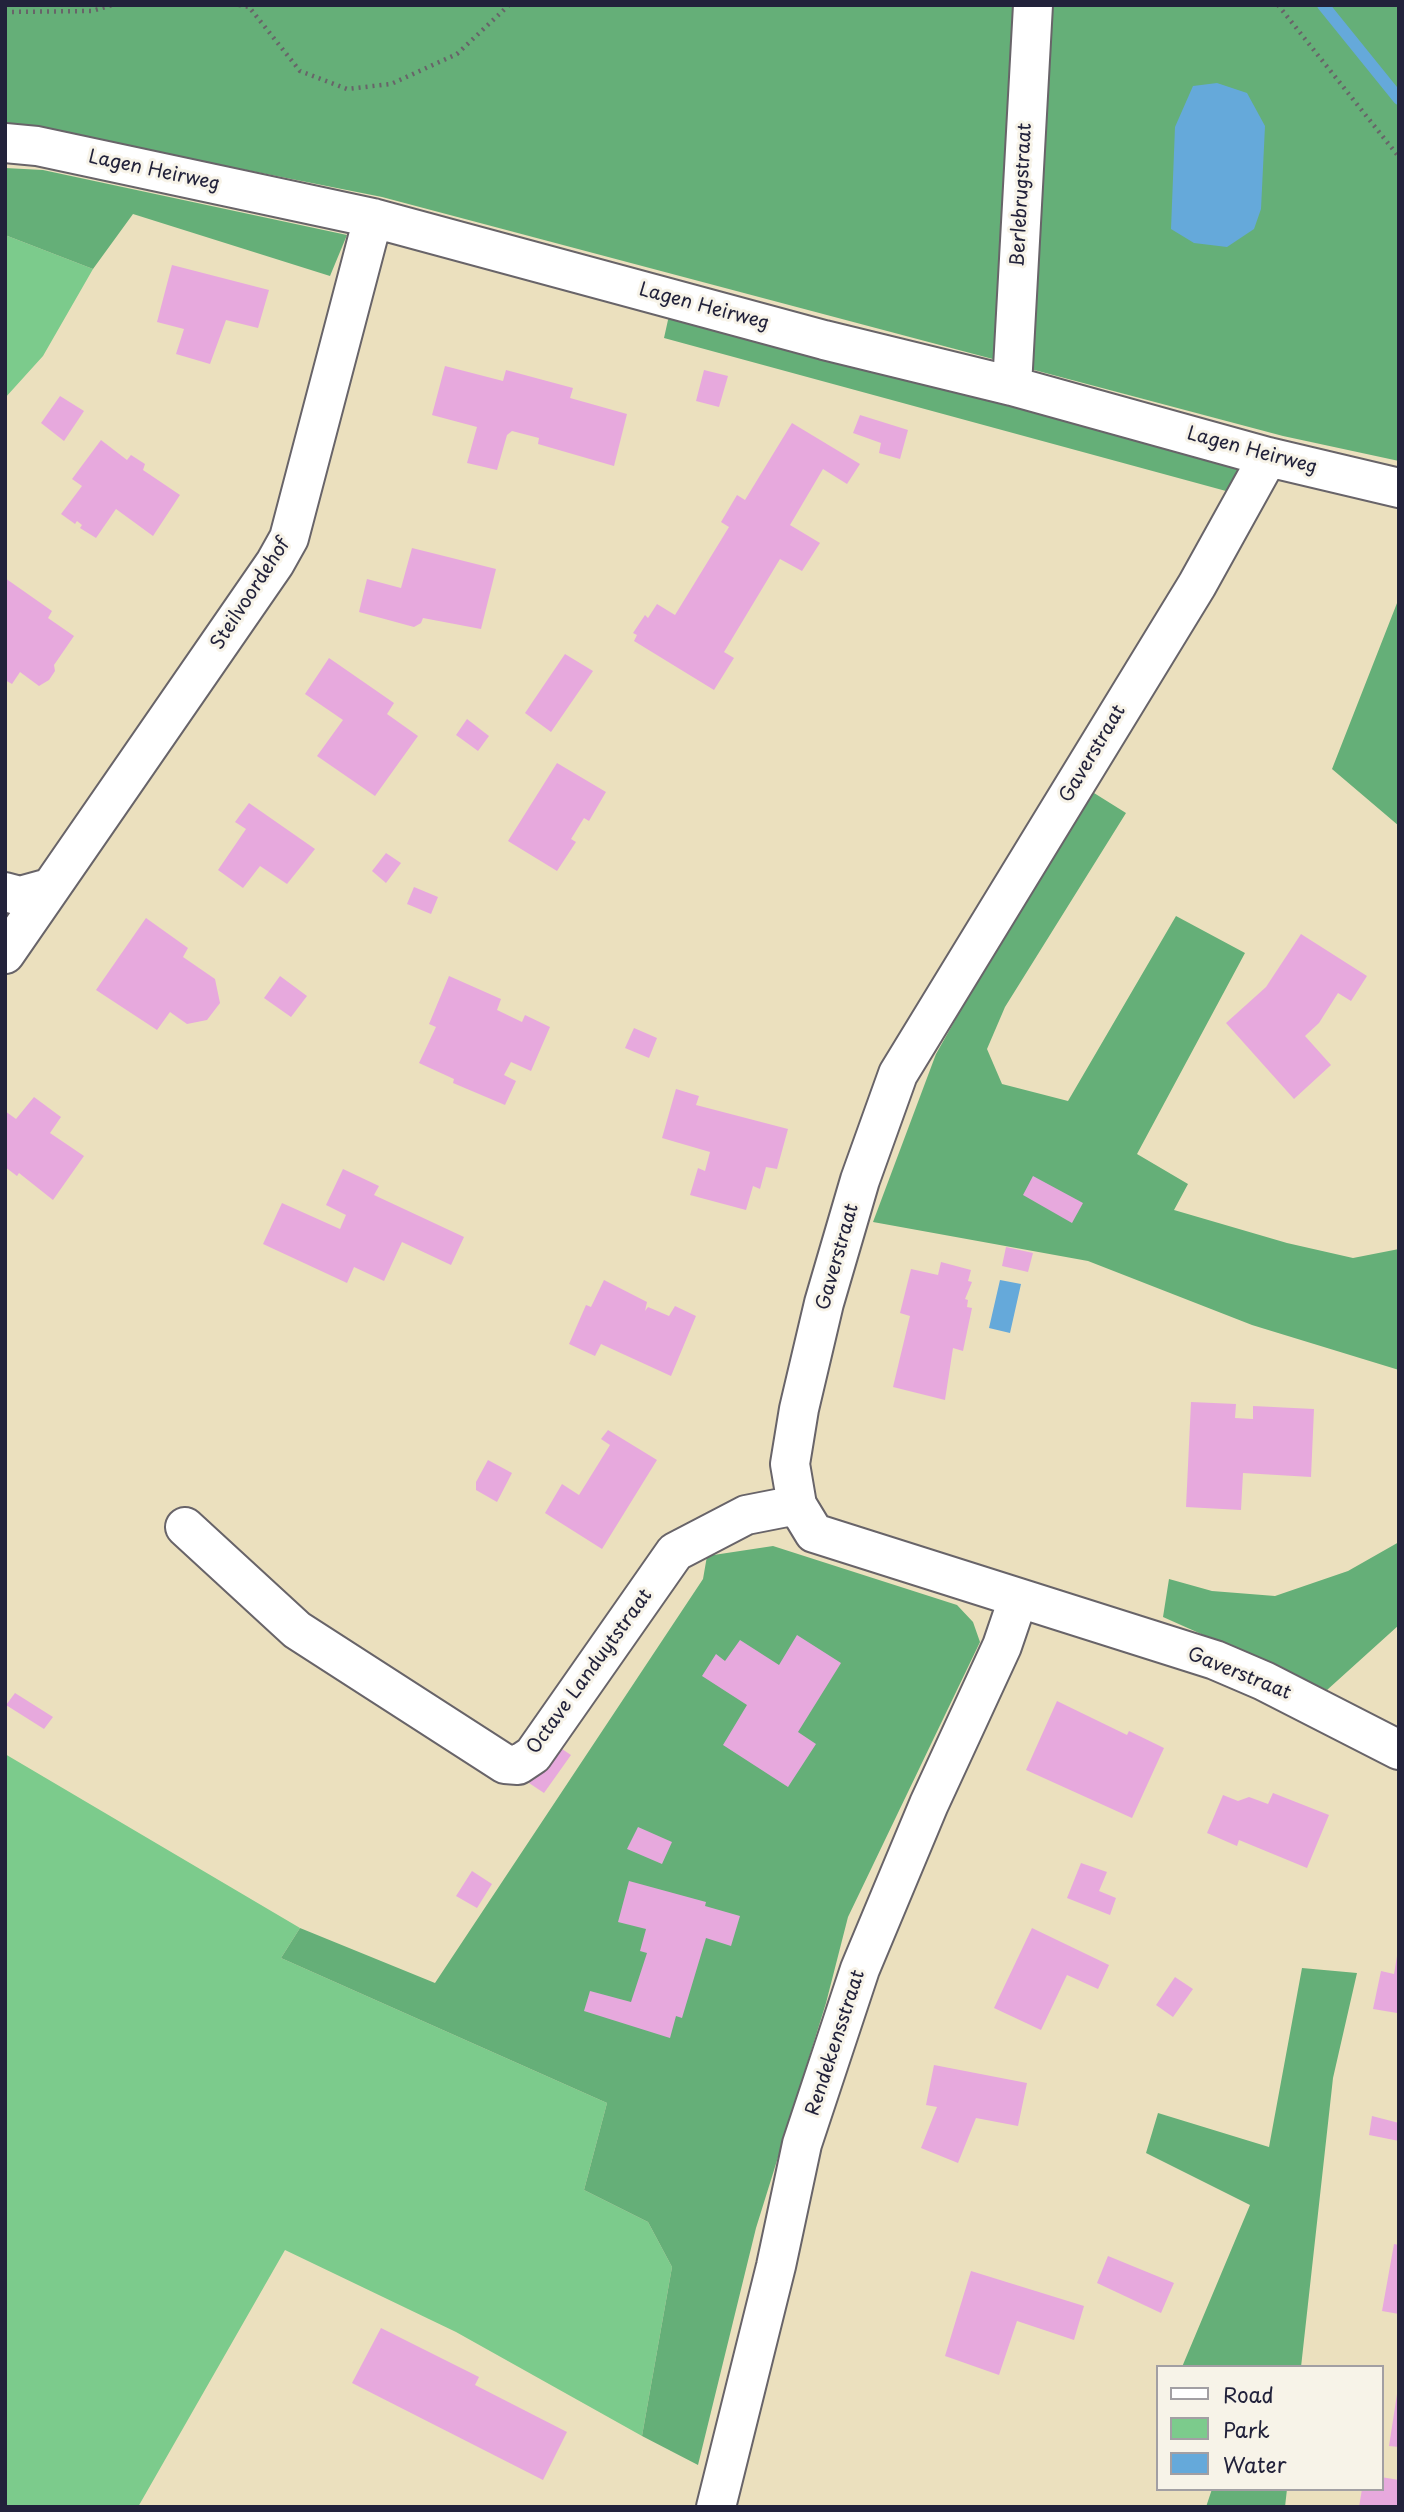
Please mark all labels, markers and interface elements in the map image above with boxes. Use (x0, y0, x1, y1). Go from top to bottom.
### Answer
street label: Berlebrugstraat (1007, 122, 1037, 268)
street label: Lagen Heirweg (86, 146, 222, 196)
street label: Lagen Heirweg (636, 279, 772, 335)
street label: Lagen Heirweg (1184, 423, 1320, 479)
street label: Steilvoordehof (206, 534, 296, 654)
street label: Gaverstraat (1055, 701, 1131, 807)
street label: Gaverstraat (812, 1201, 864, 1313)
street label: Octave Landuytstraat (522, 1585, 658, 1759)
street label: Gaverstraat (1184, 1643, 1294, 1705)
street label: Rendekensstraat (802, 1967, 870, 2119)
legend (1156, 2365, 1383, 2491)
text: Road (1223, 2378, 1274, 2410)
text: Park (1223, 2413, 1270, 2445)
text: Water (1223, 2448, 1286, 2480)

